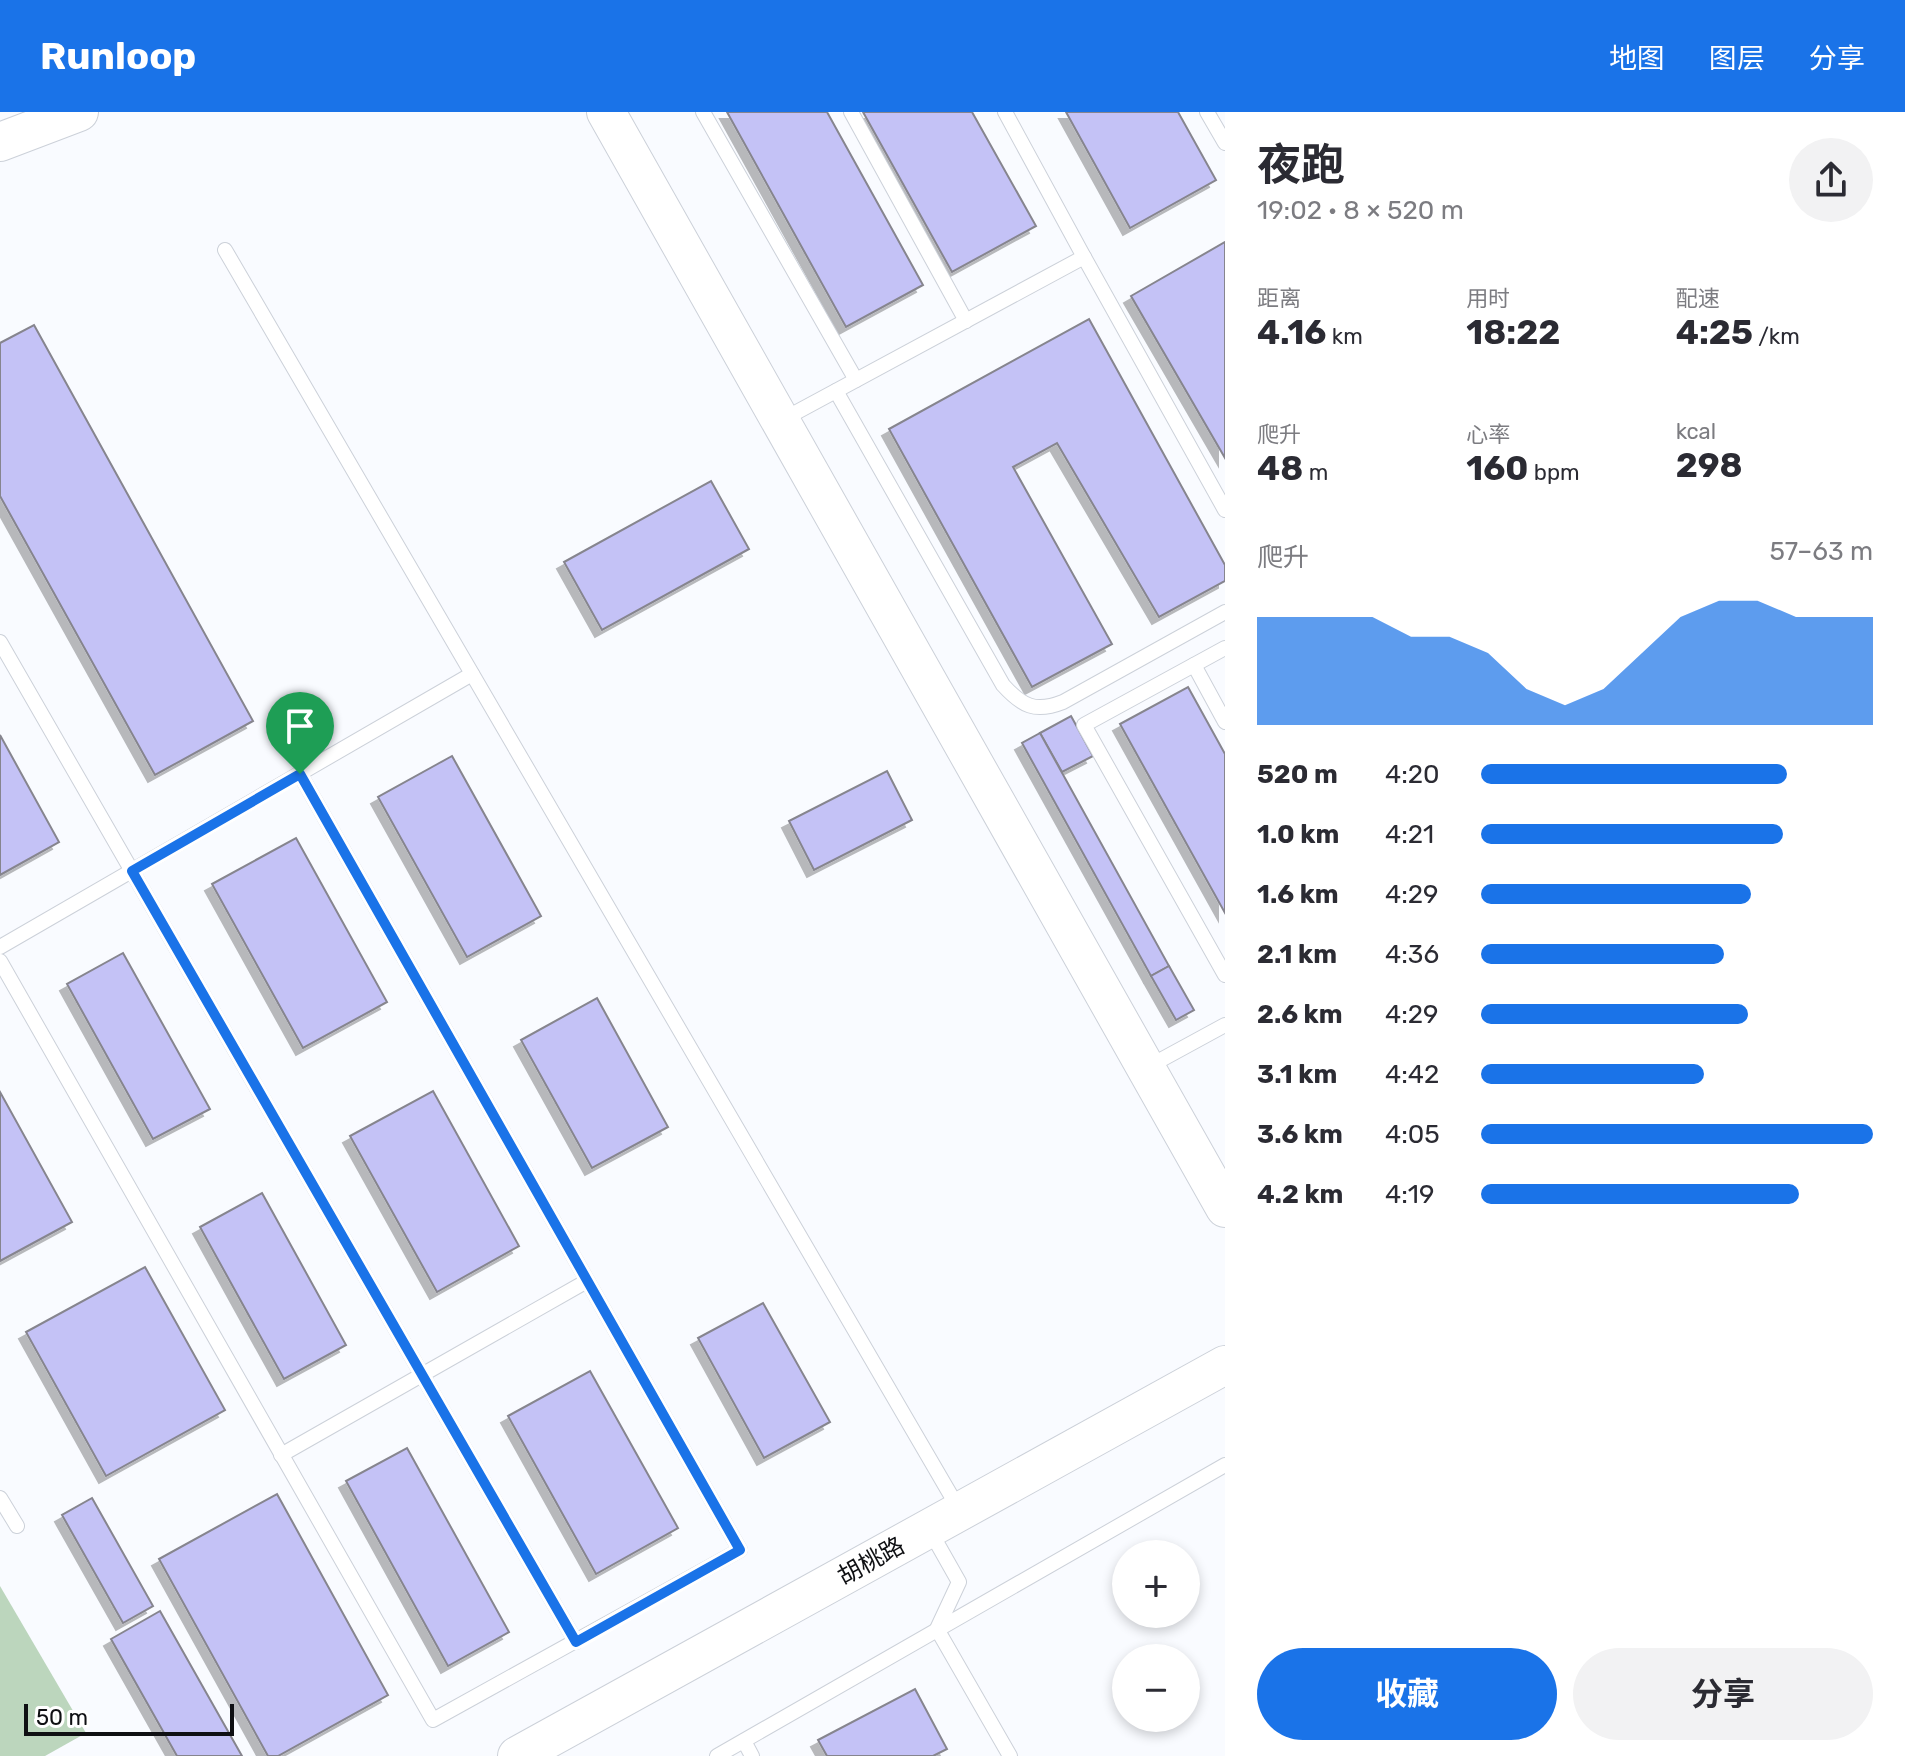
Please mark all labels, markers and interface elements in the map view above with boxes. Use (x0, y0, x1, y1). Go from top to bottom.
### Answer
text: Runloop (40, 33, 196, 79)
text: 地图 (1609, 42, 1665, 75)
text: 图层 (1709, 42, 1765, 75)
text: 分享 (1809, 42, 1865, 75)
button: share (1789, 138, 1873, 222)
text: 夜跑 (1257, 139, 1345, 191)
text: 19:02 · 8 × 520 m (1257, 195, 1464, 226)
text: 距离 (1257, 285, 1301, 312)
text: 用时 (1466, 285, 1510, 312)
text: 配速 (1676, 285, 1720, 312)
text: 4.16 (1257, 312, 1326, 353)
text: 18:22 (1466, 312, 1560, 353)
text: 4:25 (1676, 312, 1753, 353)
text: km (1326, 323, 1363, 350)
text: /km (1753, 323, 1800, 350)
text: kcal (1676, 418, 1716, 445)
text: 爬升 (1257, 421, 1301, 448)
text: 心率 (1466, 421, 1510, 448)
text: 298 (1676, 445, 1743, 486)
text: 48 (1257, 448, 1303, 489)
text: 160 (1466, 448, 1528, 489)
text: m (1303, 459, 1328, 486)
text: bpm (1528, 459, 1580, 486)
text: 57–63 m (1769, 536, 1873, 567)
text: 爬升 (1257, 542, 1309, 573)
pin (266, 692, 334, 774)
icon: arrive (278, 704, 322, 748)
text: 520 m (1257, 759, 1338, 790)
text: 4:20 (1385, 759, 1440, 790)
text: 1.0 km (1257, 819, 1339, 850)
text: 4:21 (1385, 819, 1434, 850)
text: 1.6 km (1257, 879, 1339, 910)
text: 4:29 (1385, 879, 1438, 910)
text: 2.1 km (1257, 939, 1337, 970)
text: 4:36 (1385, 939, 1439, 970)
text: 2.6 km (1257, 999, 1343, 1030)
text: 4:29 (1385, 999, 1438, 1030)
text: 3.1 km (1257, 1059, 1337, 1090)
text: 4:42 (1385, 1059, 1439, 1090)
text: 3.6 km (1257, 1119, 1343, 1150)
text: 4:05 (1385, 1119, 1440, 1150)
text: 4.2 km (1257, 1179, 1343, 1210)
text: 4:19 (1385, 1179, 1434, 1210)
street label: 胡桃路 (833, 1531, 909, 1591)
map controls (1112, 1540, 1200, 1732)
button: + (1112, 1540, 1200, 1628)
button: − (1112, 1644, 1200, 1732)
button: 收藏 (1257, 1648, 1557, 1740)
button: 分享 (1573, 1648, 1873, 1740)
scale bar (24, 1700, 234, 1736)
text: 50 m (36, 1704, 88, 1731)

